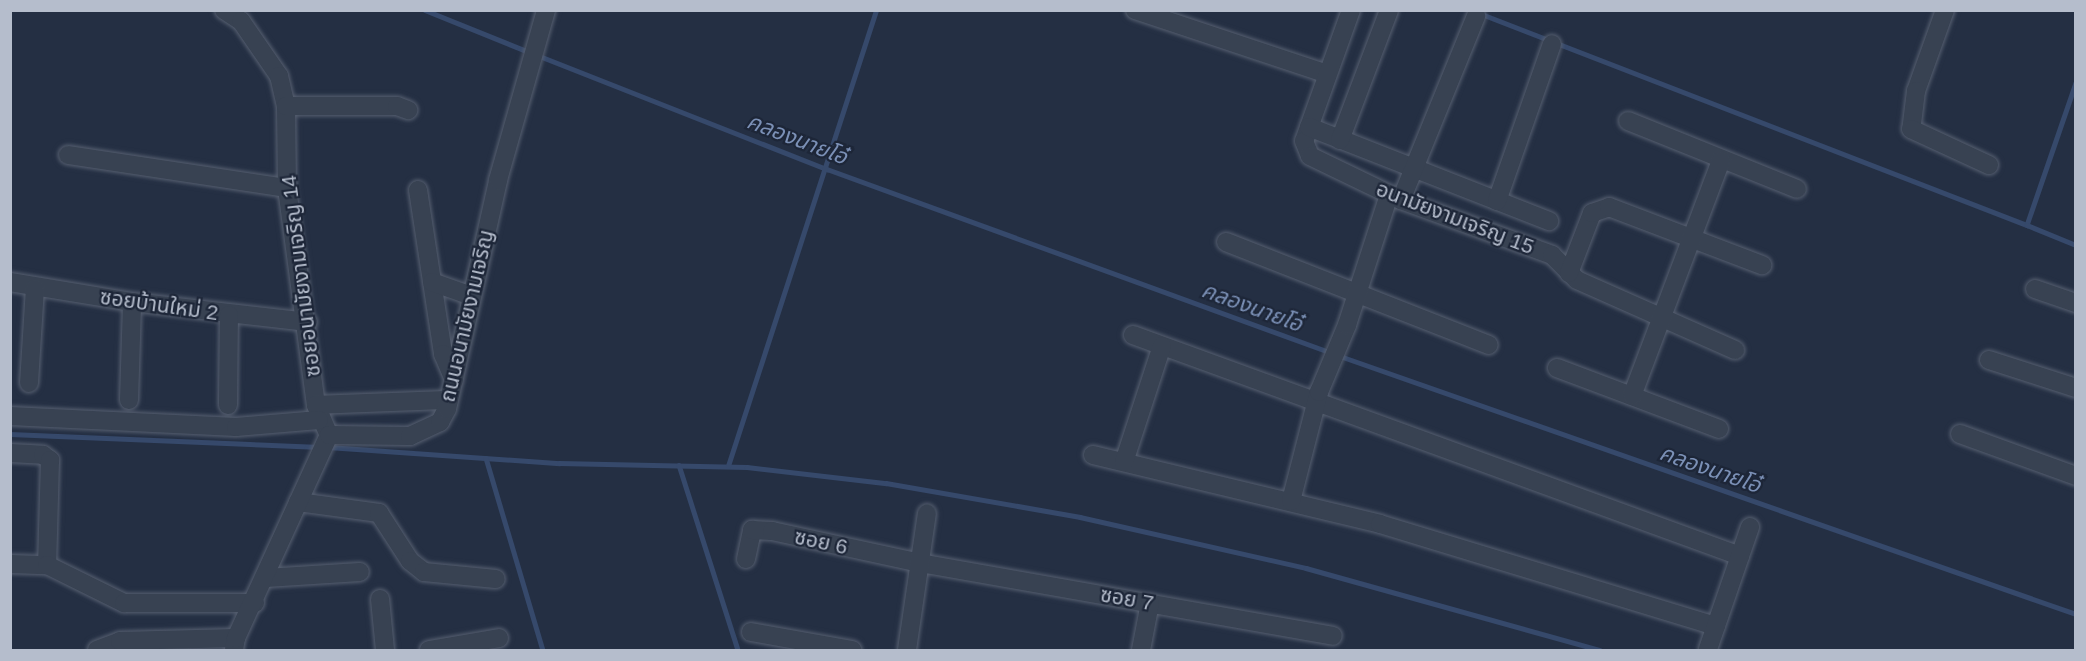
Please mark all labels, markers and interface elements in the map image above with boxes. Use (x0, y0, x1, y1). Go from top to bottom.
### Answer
water label: คลองนายโอ๋ (743, 108, 851, 170)
street label: ซอยอนามัยงามเจริญ 14 (276, 174, 326, 378)
street label: อนามัยงามเจริญ 15 (1373, 176, 1537, 260)
street label: ถนนอนามัยงามเจริญ (435, 227, 499, 405)
water label: คลองนายโอ๋ (1198, 277, 1306, 337)
street label: ซอยบ้านใหม่ 2 (98, 284, 220, 326)
water label: คลองนายโอ๋ (1656, 439, 1764, 499)
street label: ซอย 6 (792, 524, 850, 560)
street label: ซอย 7 (1098, 582, 1156, 616)

